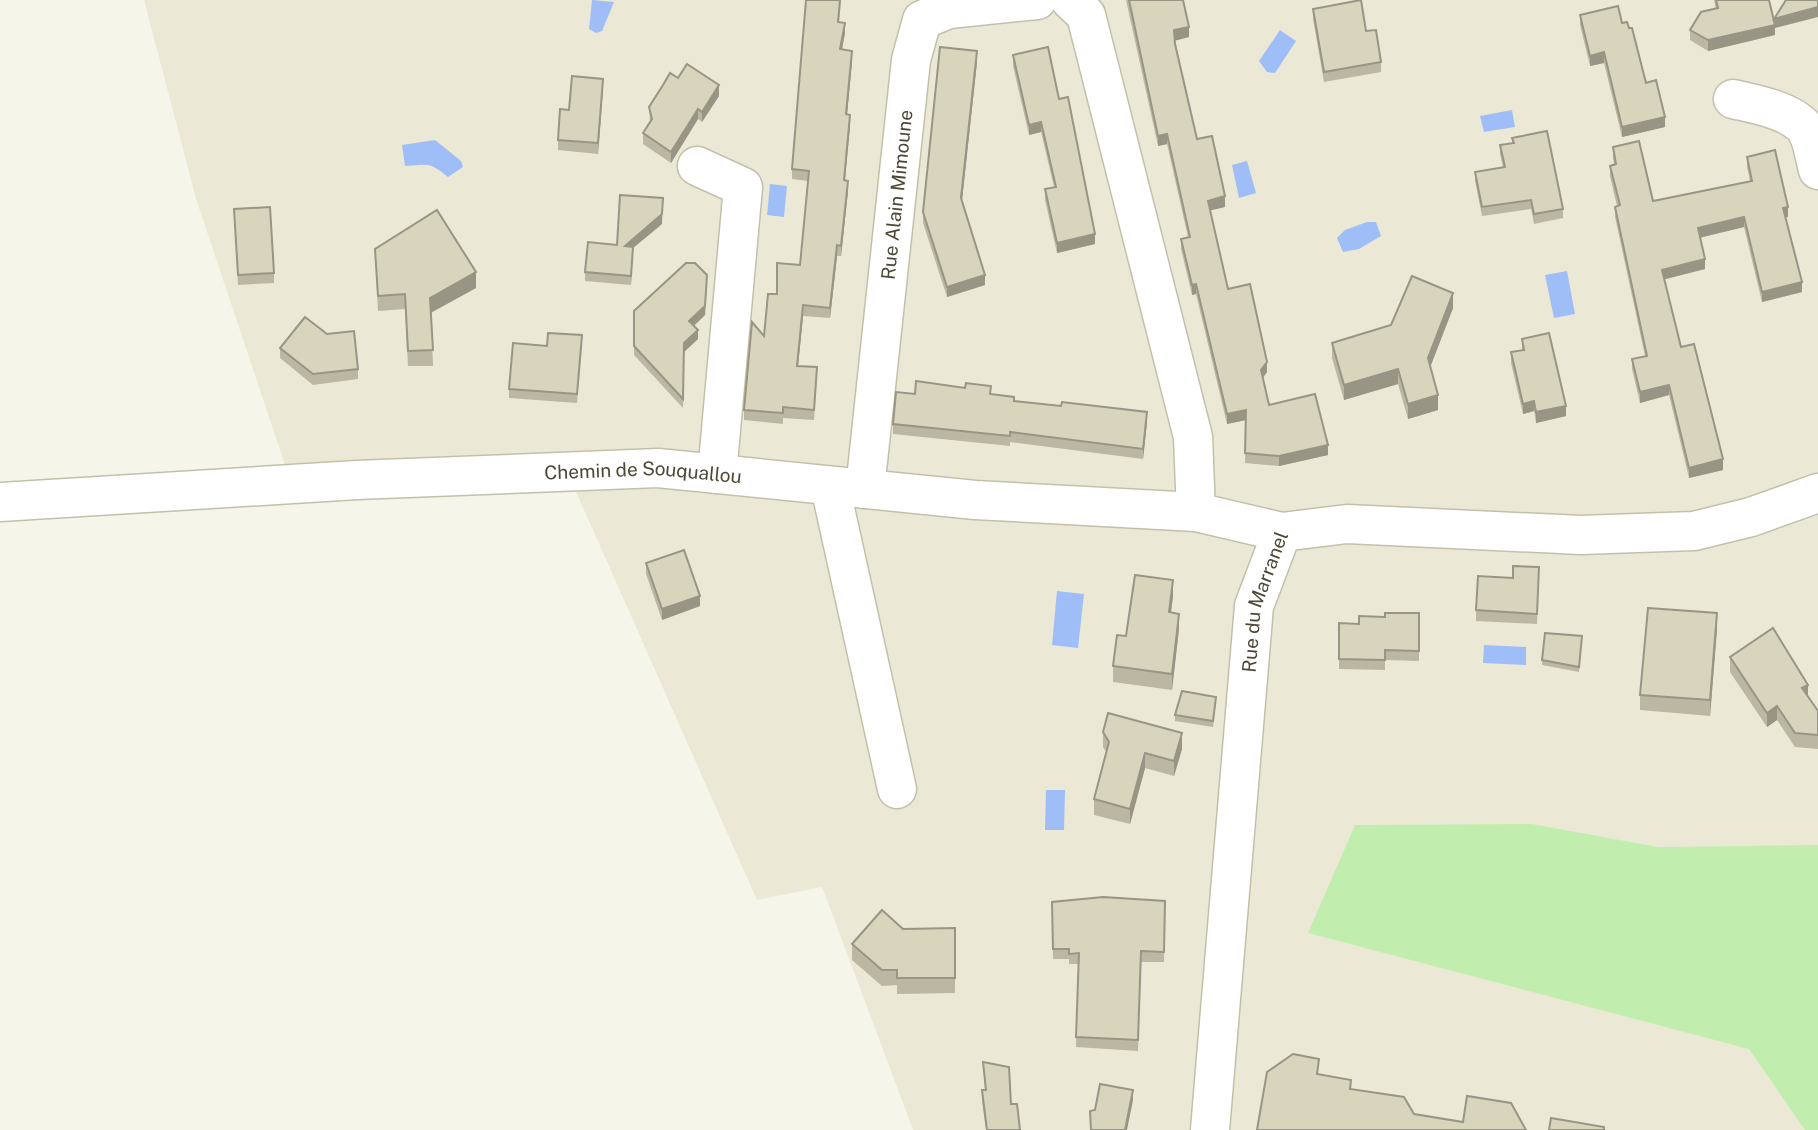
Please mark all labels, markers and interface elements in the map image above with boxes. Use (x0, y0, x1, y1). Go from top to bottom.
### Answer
street label: Rue Alain Mimoune (877, 109, 917, 281)
street label: Chemin de Souquallou (544, 457, 743, 487)
street label: Rue du Marranel (1237, 528, 1292, 673)

